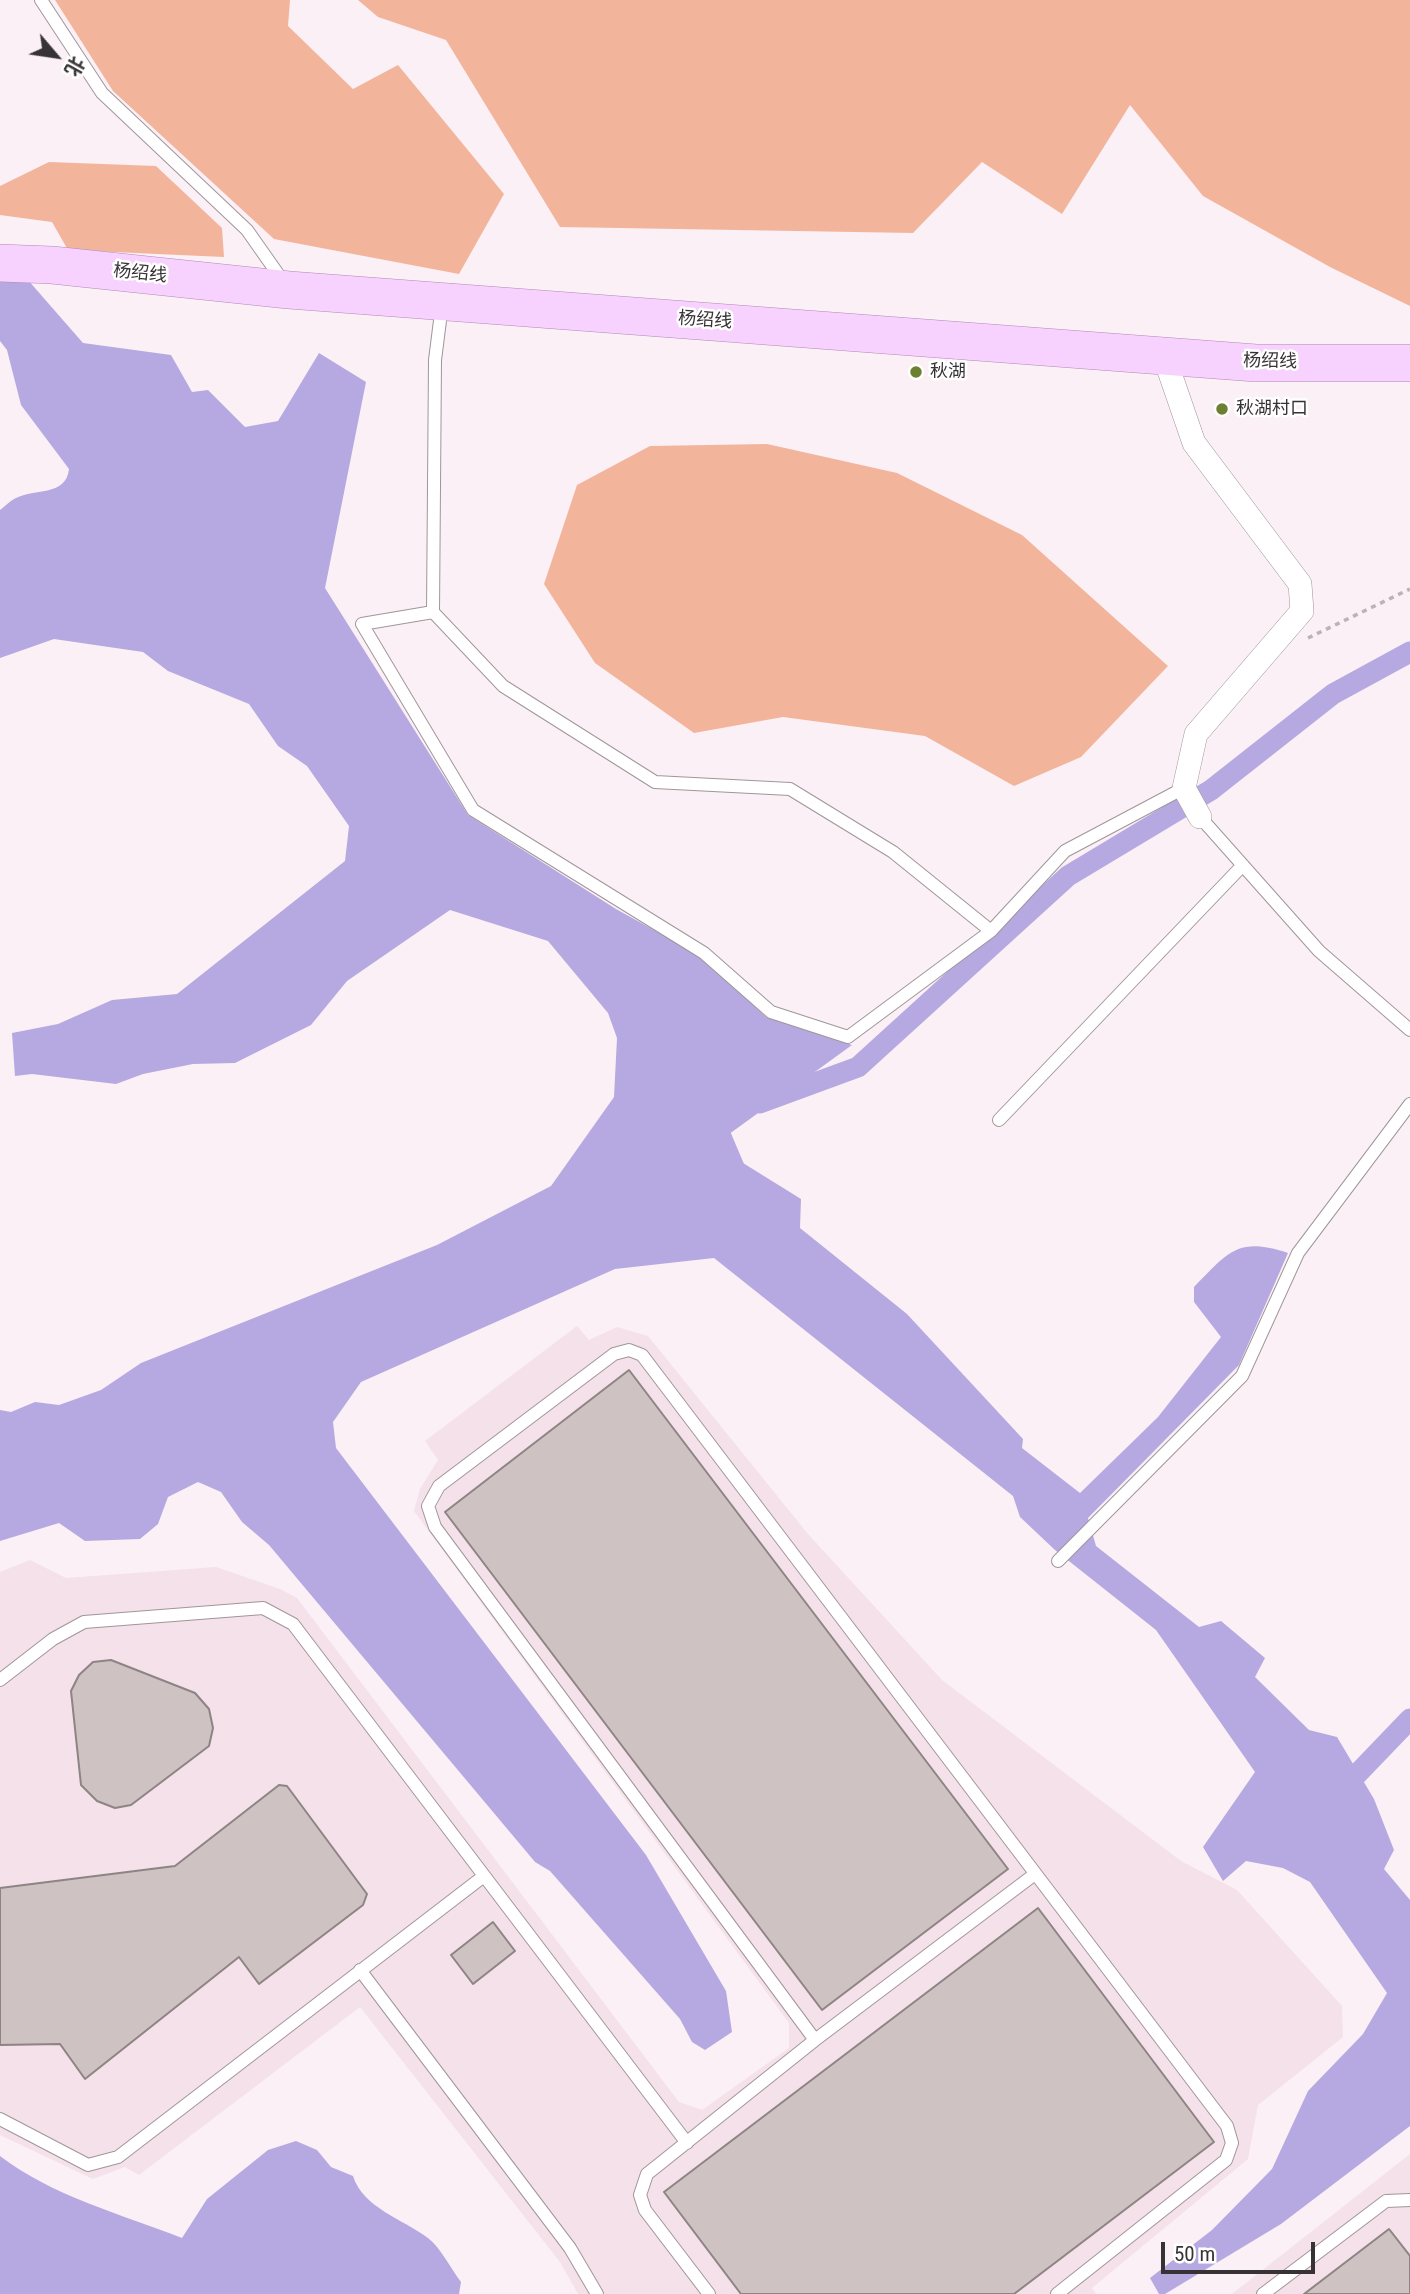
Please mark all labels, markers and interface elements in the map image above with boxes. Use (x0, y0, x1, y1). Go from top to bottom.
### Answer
north arrow (21, 21, 91, 91)
text: 北 (60, 53, 89, 80)
street label: 杨绍线 (112, 260, 168, 288)
street label: 杨绍线 (677, 308, 733, 334)
street label: 杨绍线 (1243, 351, 1297, 373)
place label: 秋湖 (930, 361, 966, 383)
marker: 秋湖 (908, 364, 924, 380)
place label: 秋湖村口 (1236, 398, 1308, 420)
marker: 秋湖村口 (1214, 401, 1230, 417)
scale bar (1165, 2228, 1319, 2272)
text: 50 m (1174, 2242, 1215, 2266)

